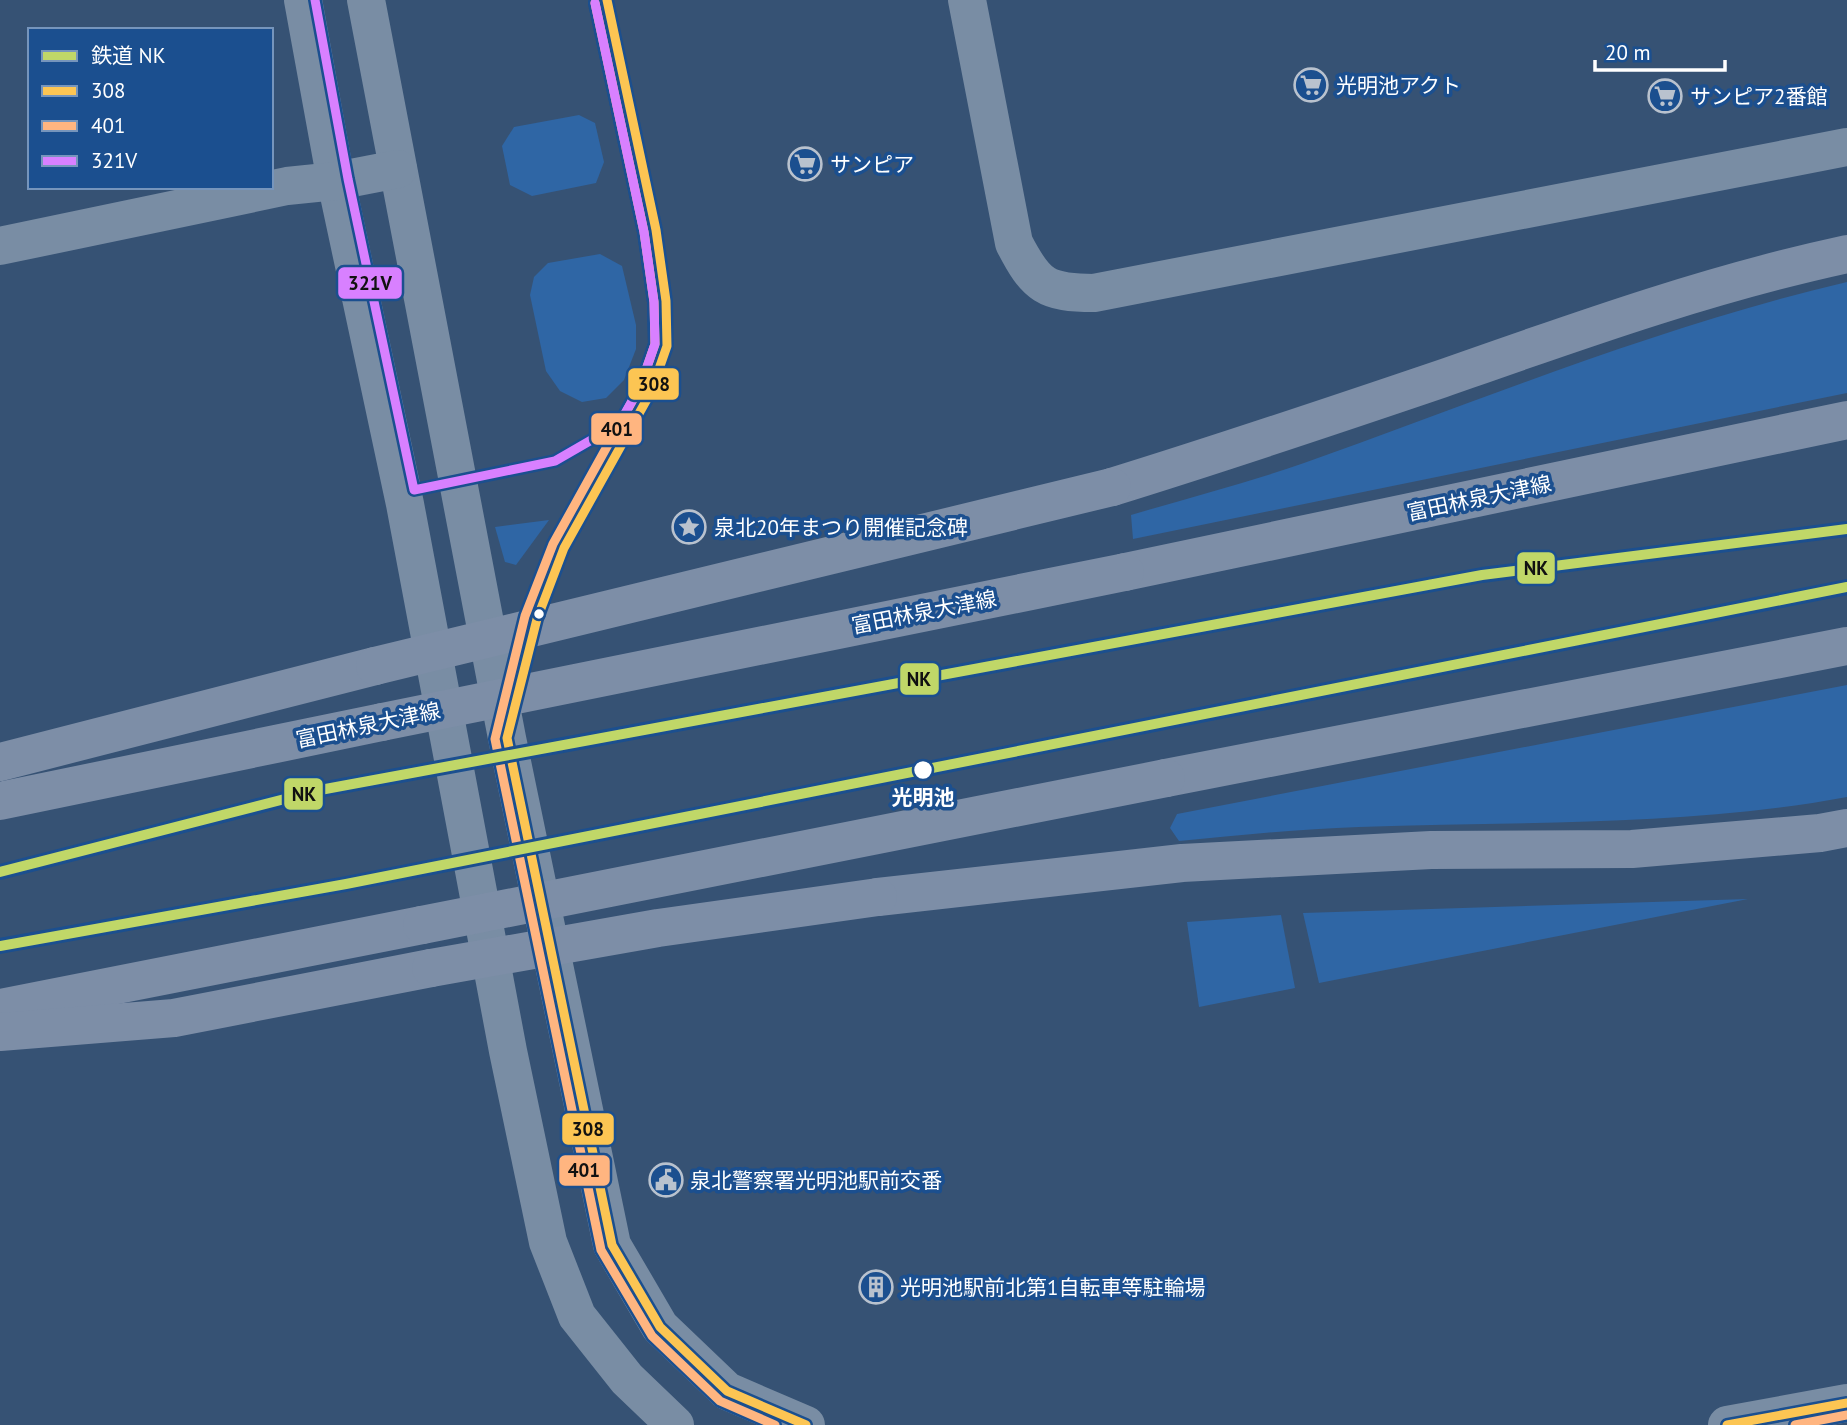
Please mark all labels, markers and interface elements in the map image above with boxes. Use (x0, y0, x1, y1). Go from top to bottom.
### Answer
legend (28, 28, 273, 189)
scale bar (1595, 28, 1724, 72)
text: 20 m (1605, 39, 1651, 66)
text: 鉄道 NK (91, 42, 166, 69)
supermarket icon: 光明池アクト (1292, 66, 1330, 104)
place label: 光明池アクト (1336, 72, 1461, 99)
text: 308 (91, 77, 125, 104)
supermarket icon: サンピア2番館 (1646, 77, 1684, 115)
place label: サンピア2番館 (1690, 83, 1827, 110)
text: 401 (91, 112, 125, 139)
supermarket icon: サンピア (786, 145, 824, 183)
text: 321V (91, 147, 137, 174)
place label: サンピア (830, 151, 914, 178)
line badge: 321V (337, 266, 403, 300)
text: 321V (348, 271, 392, 295)
line badge: 308 (627, 367, 680, 401)
text: 308 (638, 372, 670, 396)
line badge: 401 (590, 412, 643, 446)
text: 401 (601, 417, 633, 441)
street label: 富田林泉大津線 (1404, 470, 1554, 526)
place icon: 泉北20年まつり開催記念碑 (670, 508, 708, 546)
place label: 泉北20年まつり開催記念碑 (714, 514, 968, 541)
line badge: NK (1516, 551, 1556, 585)
text: NK (1524, 556, 1548, 580)
street label: 富田林泉大津線 (849, 585, 999, 639)
unlabelled marker (532, 607, 546, 621)
line badge: NK (899, 662, 940, 696)
text: NK (907, 667, 931, 691)
street label: 富田林泉大津線 (293, 697, 443, 753)
marker: 光明池 (912, 759, 934, 781)
line badge: NK (283, 777, 324, 811)
text: NK (292, 782, 316, 806)
place label: 光明池 (892, 784, 955, 811)
line badge: 308 (561, 1112, 615, 1146)
text: 308 (572, 1117, 604, 1141)
line badge: 401 (558, 1154, 611, 1187)
text: 401 (568, 1158, 600, 1182)
public building icon: 泉北警察署光明池駅前交番 (647, 1161, 685, 1199)
place label: 泉北警察署光明池駅前交番 (690, 1167, 942, 1194)
building icon: 光明池駅前北第1自転車等駐輪場 (857, 1268, 895, 1306)
place label: 光明池駅前北第1自転車等駐輪場 (900, 1274, 1205, 1301)

